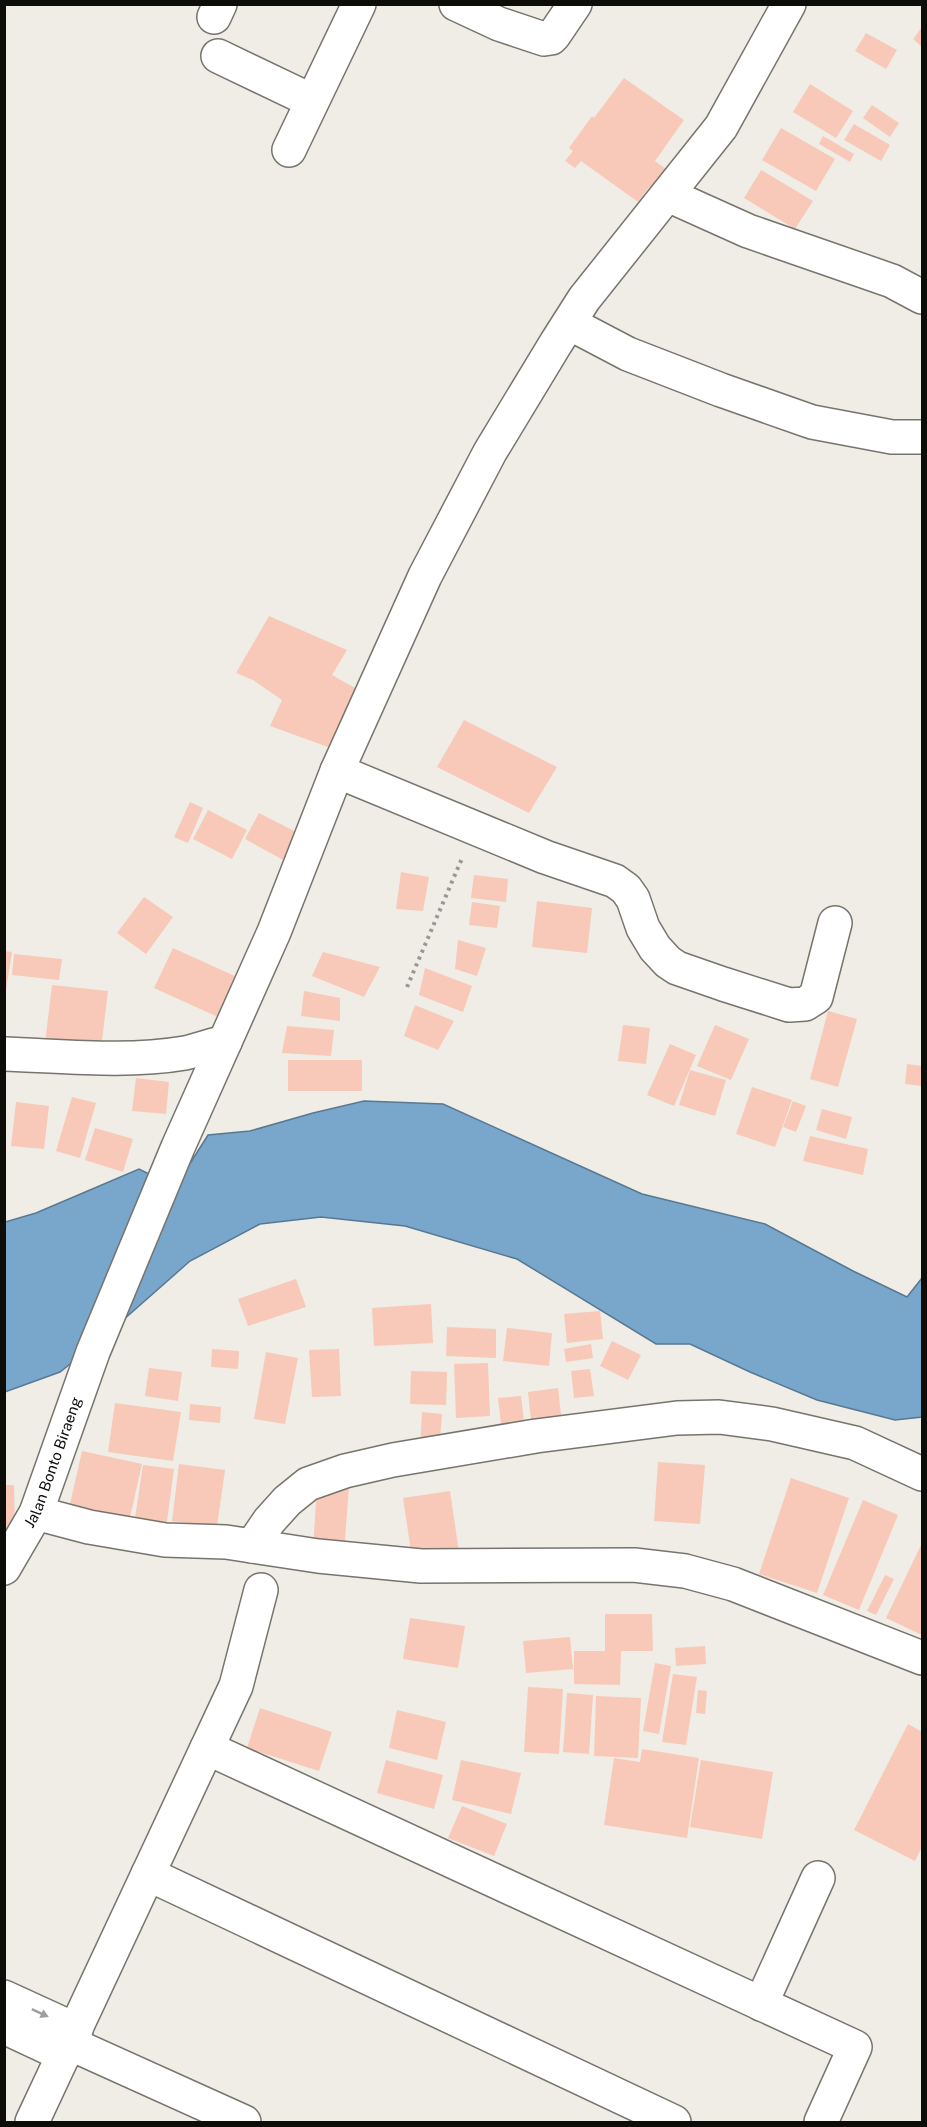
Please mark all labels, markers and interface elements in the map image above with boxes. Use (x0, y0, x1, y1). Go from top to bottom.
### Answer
street label: Jalan Bonto Biraeng (20, 1395, 84, 1531)
one-way arrow (32, 2009, 49, 2018)

